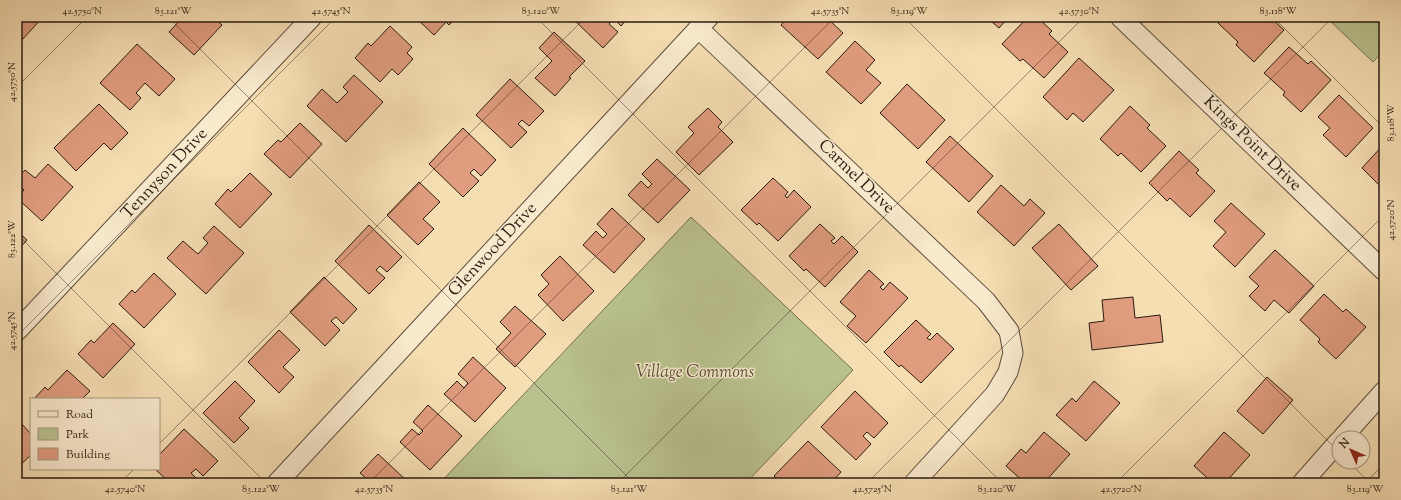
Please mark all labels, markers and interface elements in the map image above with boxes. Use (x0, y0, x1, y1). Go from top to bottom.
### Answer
text: 42.5750°N (62, 4, 102, 19)
text: 83.121°W (155, 4, 191, 19)
text: 42.5745°N (311, 4, 351, 19)
text: 83.120°W (522, 4, 560, 19)
text: 42.5735°N (811, 4, 849, 19)
text: 83.119°W (891, 4, 927, 19)
text: 42.5730°N (1059, 4, 1099, 19)
text: 83.118°W (1259, 4, 1297, 19)
text: 42.5750°N (5, 62, 20, 102)
street label: Kings Point Drive (1197, 91, 1307, 197)
text: 83.118°W (1384, 104, 1399, 142)
street label: Tennyson Drive (116, 123, 214, 225)
street label: Carmel Drive (812, 134, 900, 220)
street label: Glenwood Drive (443, 198, 543, 302)
text: 42.5720°N (1384, 200, 1399, 240)
text: 83.122°W (5, 220, 20, 258)
text: 42.5745°N (5, 311, 20, 351)
park label: Village Commons (636, 361, 755, 385)
legend (30, 398, 160, 470)
text: Road (66, 406, 93, 424)
text: Park (66, 426, 89, 444)
north arrow (1331, 430, 1371, 470)
text: N (1335, 435, 1354, 453)
text: Building (66, 446, 110, 464)
text: 42.5740°N (105, 482, 145, 497)
text: 83.122°W (242, 482, 280, 497)
text: 42.5735°N (355, 482, 393, 497)
text: 83.121°W (611, 482, 647, 497)
text: 42.5725°N (852, 482, 892, 497)
text: 83.120°W (978, 482, 1016, 497)
text: 42.5720°N (1101, 482, 1141, 497)
text: 83.119°W (1347, 482, 1383, 497)

